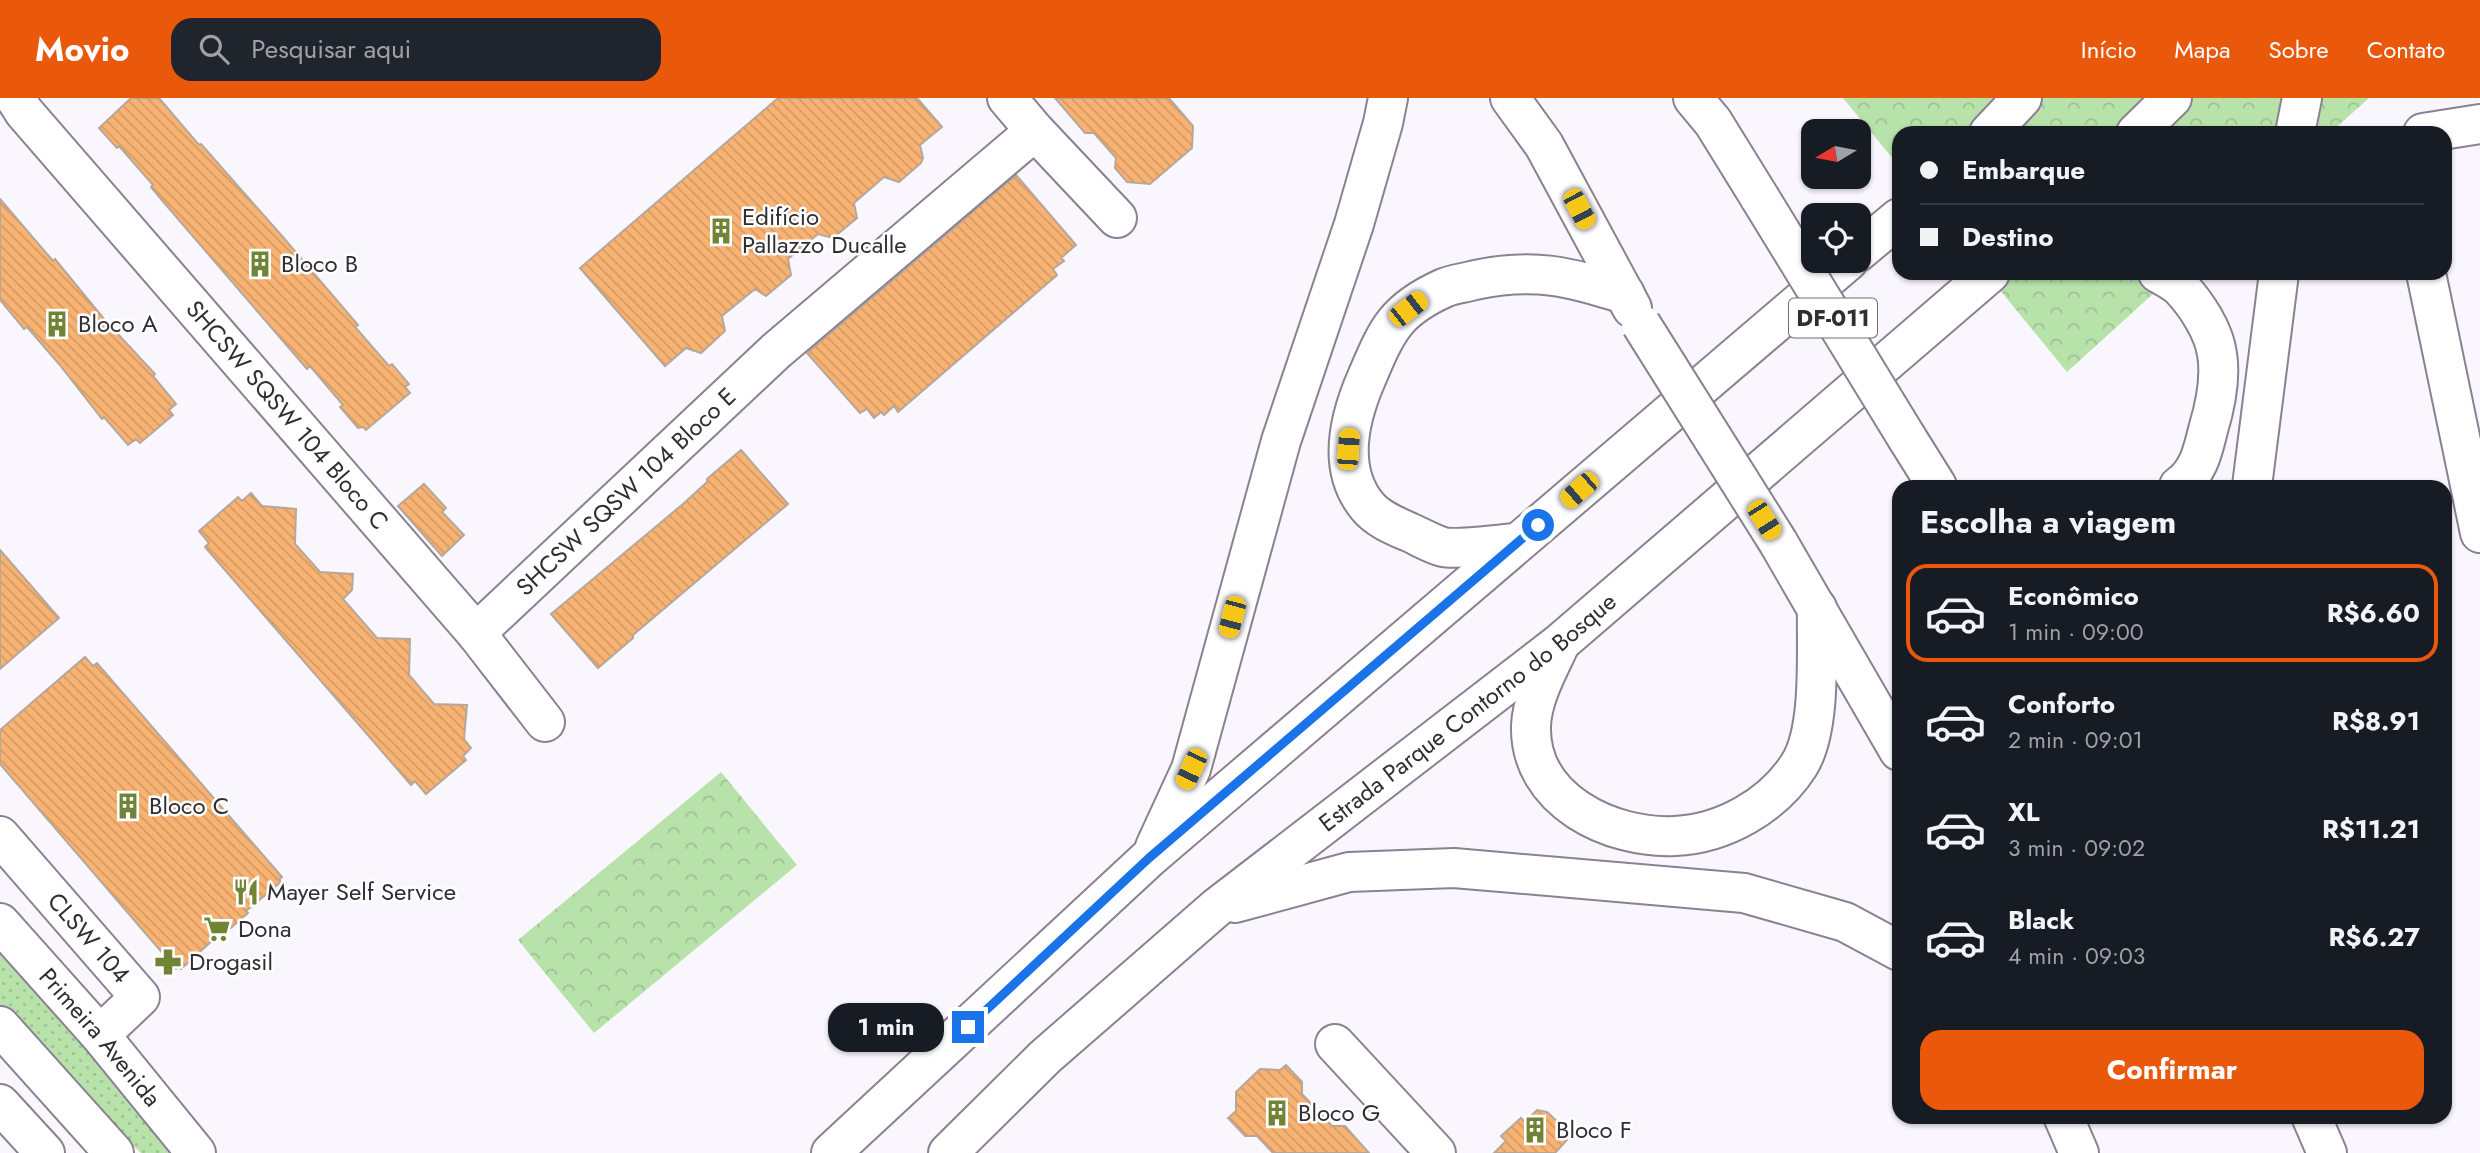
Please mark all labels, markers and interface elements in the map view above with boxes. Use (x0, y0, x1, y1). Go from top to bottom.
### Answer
search box (171, 18, 661, 81)
text: Movio (35, 26, 129, 73)
icon: search (195, 30, 233, 68)
text: Pesquisar aqui (251, 30, 411, 68)
text: Início (2081, 32, 2136, 67)
text: Mapa (2174, 32, 2231, 67)
text: Sobre (2269, 32, 2329, 67)
text: Contato (2367, 32, 2445, 67)
north arrow (1801, 119, 1871, 189)
map controls (1801, 119, 1871, 273)
text: Embarque (1962, 151, 2085, 189)
car (1560, 186, 1599, 232)
place label: Edifício Pallazzo Ducalle (742, 199, 907, 262)
button: locate (1801, 203, 1871, 273)
building icon: Edifício Pallazzo Ducalle (706, 216, 736, 246)
text: Destino (1962, 218, 2054, 256)
place label: Bloco B (281, 246, 358, 281)
building icon: Bloco B (245, 249, 275, 279)
car (1385, 288, 1432, 330)
street label: SHCSW SQSW 104 Bloco C (178, 292, 397, 537)
road number: DF-011 (1789, 298, 1877, 338)
place label: Bloco A (78, 306, 158, 341)
building icon: Bloco A (42, 309, 72, 339)
street label: SHCSW SQSW 104 Bloco E (508, 379, 744, 604)
car (1337, 427, 1360, 471)
car (1557, 468, 1602, 512)
car (1744, 497, 1785, 543)
text: Escolha a viagem (1920, 499, 2176, 545)
route start (1522, 509, 1554, 541)
text: Econômico (2008, 577, 2139, 615)
icon: car (1924, 582, 1987, 645)
street label: Estrada Parque Contorno do Bosque (1311, 584, 1624, 840)
car (1217, 594, 1248, 640)
text: R$6.60 (2327, 594, 2420, 632)
text: 1 min · 09:00 (2008, 615, 2144, 649)
text: Conforto (2008, 685, 2115, 723)
icon: car (1924, 690, 1987, 753)
text: R$8.91 (2332, 702, 2420, 740)
text: 2 min · 09:01 (2008, 723, 2143, 757)
car (1173, 746, 1210, 792)
place label: Bloco C (149, 788, 229, 823)
building icon: Bloco C (113, 791, 143, 821)
text: XL (2008, 793, 2040, 831)
icon: car (1924, 798, 1987, 861)
text: R$11.21 (2322, 810, 2420, 848)
text: 3 min · 09:02 (2008, 831, 2145, 865)
place label: Mayer Self Service (267, 874, 456, 909)
restaurant icon: Mayer Self Service (231, 877, 261, 907)
street label: CLSW 104 (39, 884, 138, 991)
text: Black (2008, 901, 2074, 939)
icon: car (1924, 906, 1987, 969)
place label: Dona (238, 911, 292, 946)
supermarket icon: Dona (202, 914, 232, 944)
text: R$6.27 (2329, 918, 2420, 956)
text: 4 min · 09:03 (2008, 939, 2145, 973)
place label: Drogasil (189, 944, 273, 979)
pharmacy icon: Drogasil (153, 947, 183, 977)
street label: Primeira Avenida (31, 960, 170, 1114)
callout: 1 min (828, 1002, 944, 1052)
text: 1 min (857, 1010, 915, 1044)
route end (952, 1011, 984, 1043)
button: Confirmar (1920, 1030, 2424, 1110)
place label: Bloco G (1298, 1095, 1380, 1130)
building icon: Bloco G (1262, 1098, 1292, 1128)
place label: Bloco F (1556, 1112, 1632, 1147)
building icon: Bloco F (1520, 1115, 1550, 1145)

